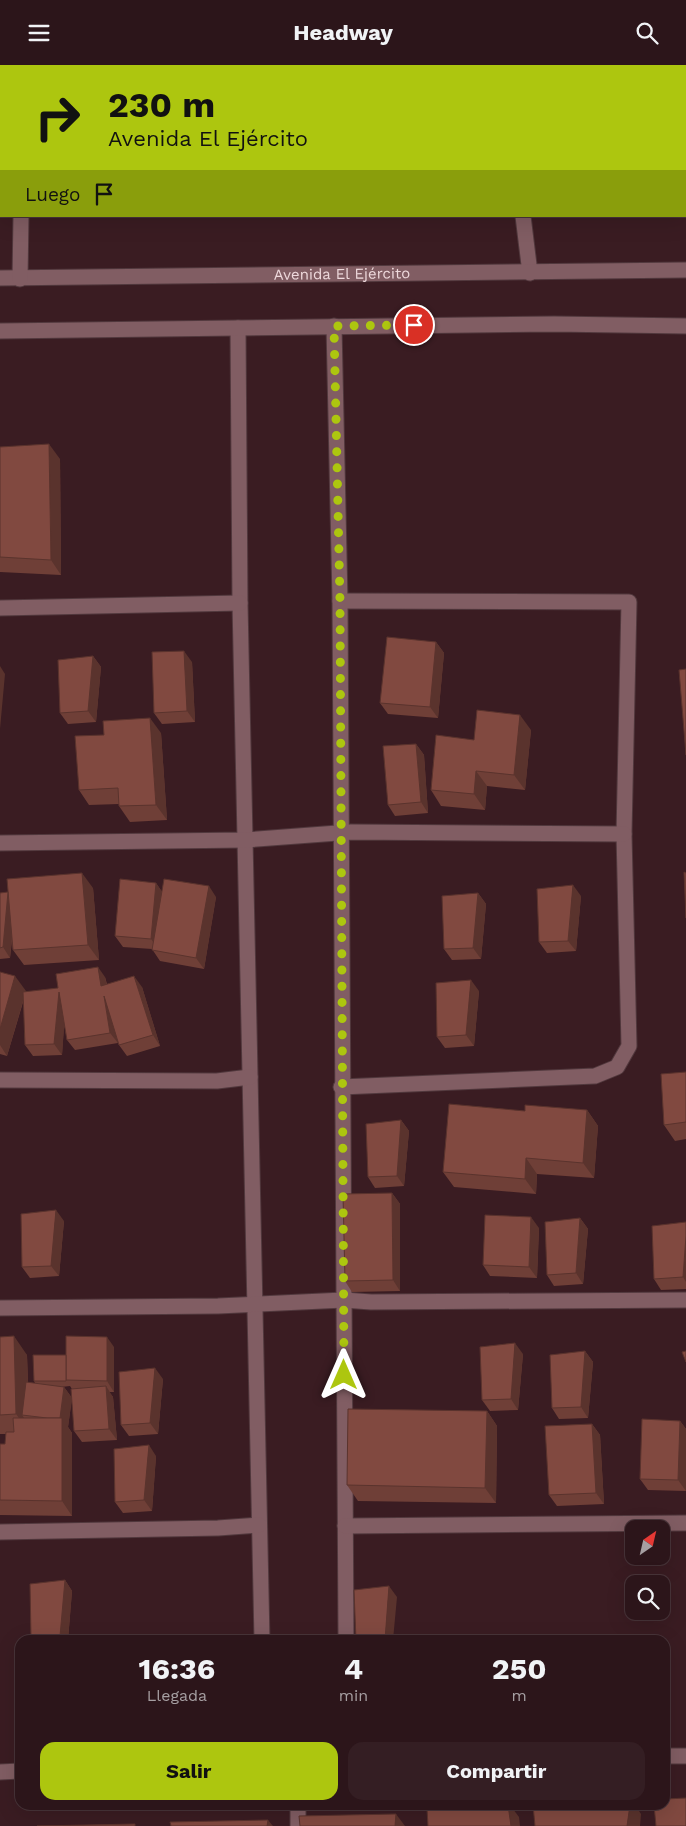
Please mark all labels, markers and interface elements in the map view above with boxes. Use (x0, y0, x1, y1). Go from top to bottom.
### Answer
icon: menu (25, 19, 53, 47)
icon: search (633, 19, 661, 47)
text: Headway (293, 20, 393, 45)
text: 230 m (108, 84, 215, 126)
icon: right (25, 85, 90, 150)
text: Avenida El Ejército (108, 126, 308, 151)
icon: arrive (90, 180, 118, 208)
text: Luego (25, 183, 80, 206)
street label: Avenida El Ejército (274, 264, 410, 284)
pin (393, 304, 435, 346)
icon: arrive (400, 311, 428, 339)
position arrow (317, 1348, 369, 1400)
north arrow (625, 1520, 670, 1565)
map controls (625, 1520, 670, 1620)
button: search (625, 1575, 670, 1620)
text: 16:36 (139, 1651, 215, 1686)
text: 4 (344, 1651, 363, 1686)
text: 250 (492, 1651, 546, 1686)
text: Llegada (147, 1686, 207, 1705)
text: min (339, 1686, 368, 1705)
text: m (511, 1686, 527, 1705)
button: Salir (40, 1742, 338, 1800)
button: Compartir (348, 1742, 645, 1800)

